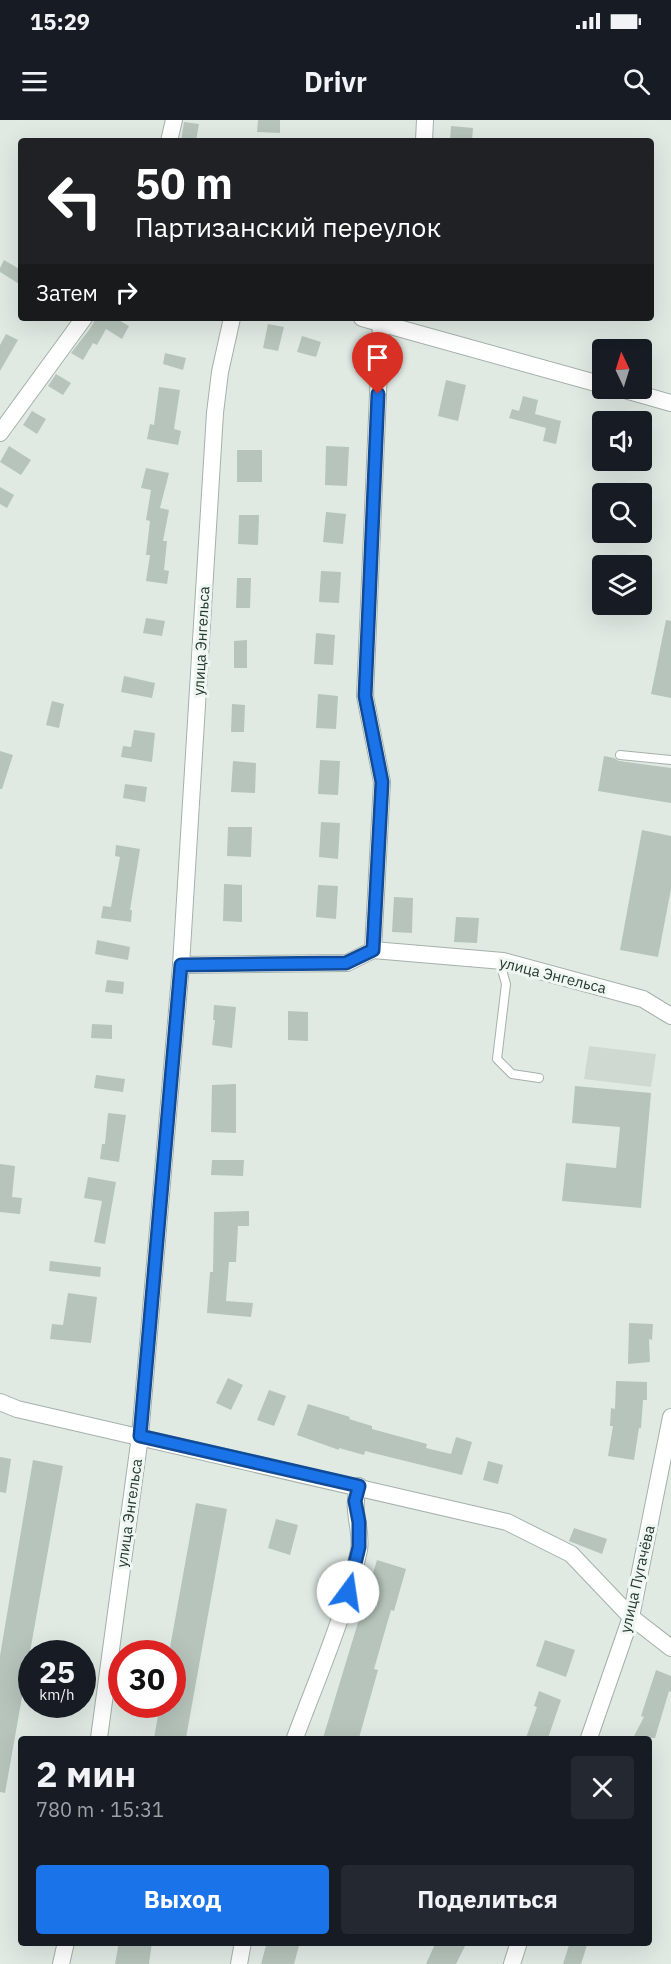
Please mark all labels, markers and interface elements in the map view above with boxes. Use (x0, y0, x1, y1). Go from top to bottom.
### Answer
text: 15:29 (30, 7, 90, 36)
text: Drivr (304, 64, 367, 99)
icon: menu (18, 65, 51, 98)
icon: search (620, 65, 653, 98)
text: 50 m (135, 156, 233, 211)
icon: left (36, 162, 114, 240)
text: Партизанский переулок (135, 209, 441, 244)
icon: right (110, 276, 143, 309)
text: Затем (36, 278, 98, 307)
pin (352, 332, 403, 394)
north arrow (592, 339, 652, 399)
map controls (592, 339, 652, 615)
icon: arrive (361, 341, 394, 374)
button: sound (592, 411, 652, 471)
button: search (592, 483, 652, 543)
button: layers (592, 555, 652, 615)
street label: улица Энгельса (189, 586, 213, 696)
street label: улица Энгельса (497, 953, 609, 997)
street label: улица Энгельса (112, 1457, 146, 1569)
street label: улица Пугачёва (615, 1523, 659, 1635)
position arrow (316, 1560, 380, 1624)
speed limit sign: 30 (108, 1640, 186, 1718)
text: 25 (39, 1652, 75, 1691)
text: km/h (39, 1685, 75, 1704)
text: 2 мин (36, 1750, 136, 1797)
button: close (571, 1756, 634, 1819)
text: 780 m · 15:31 (36, 1796, 164, 1823)
button: Выход (36, 1865, 329, 1934)
button: Поделиться (341, 1865, 634, 1934)

